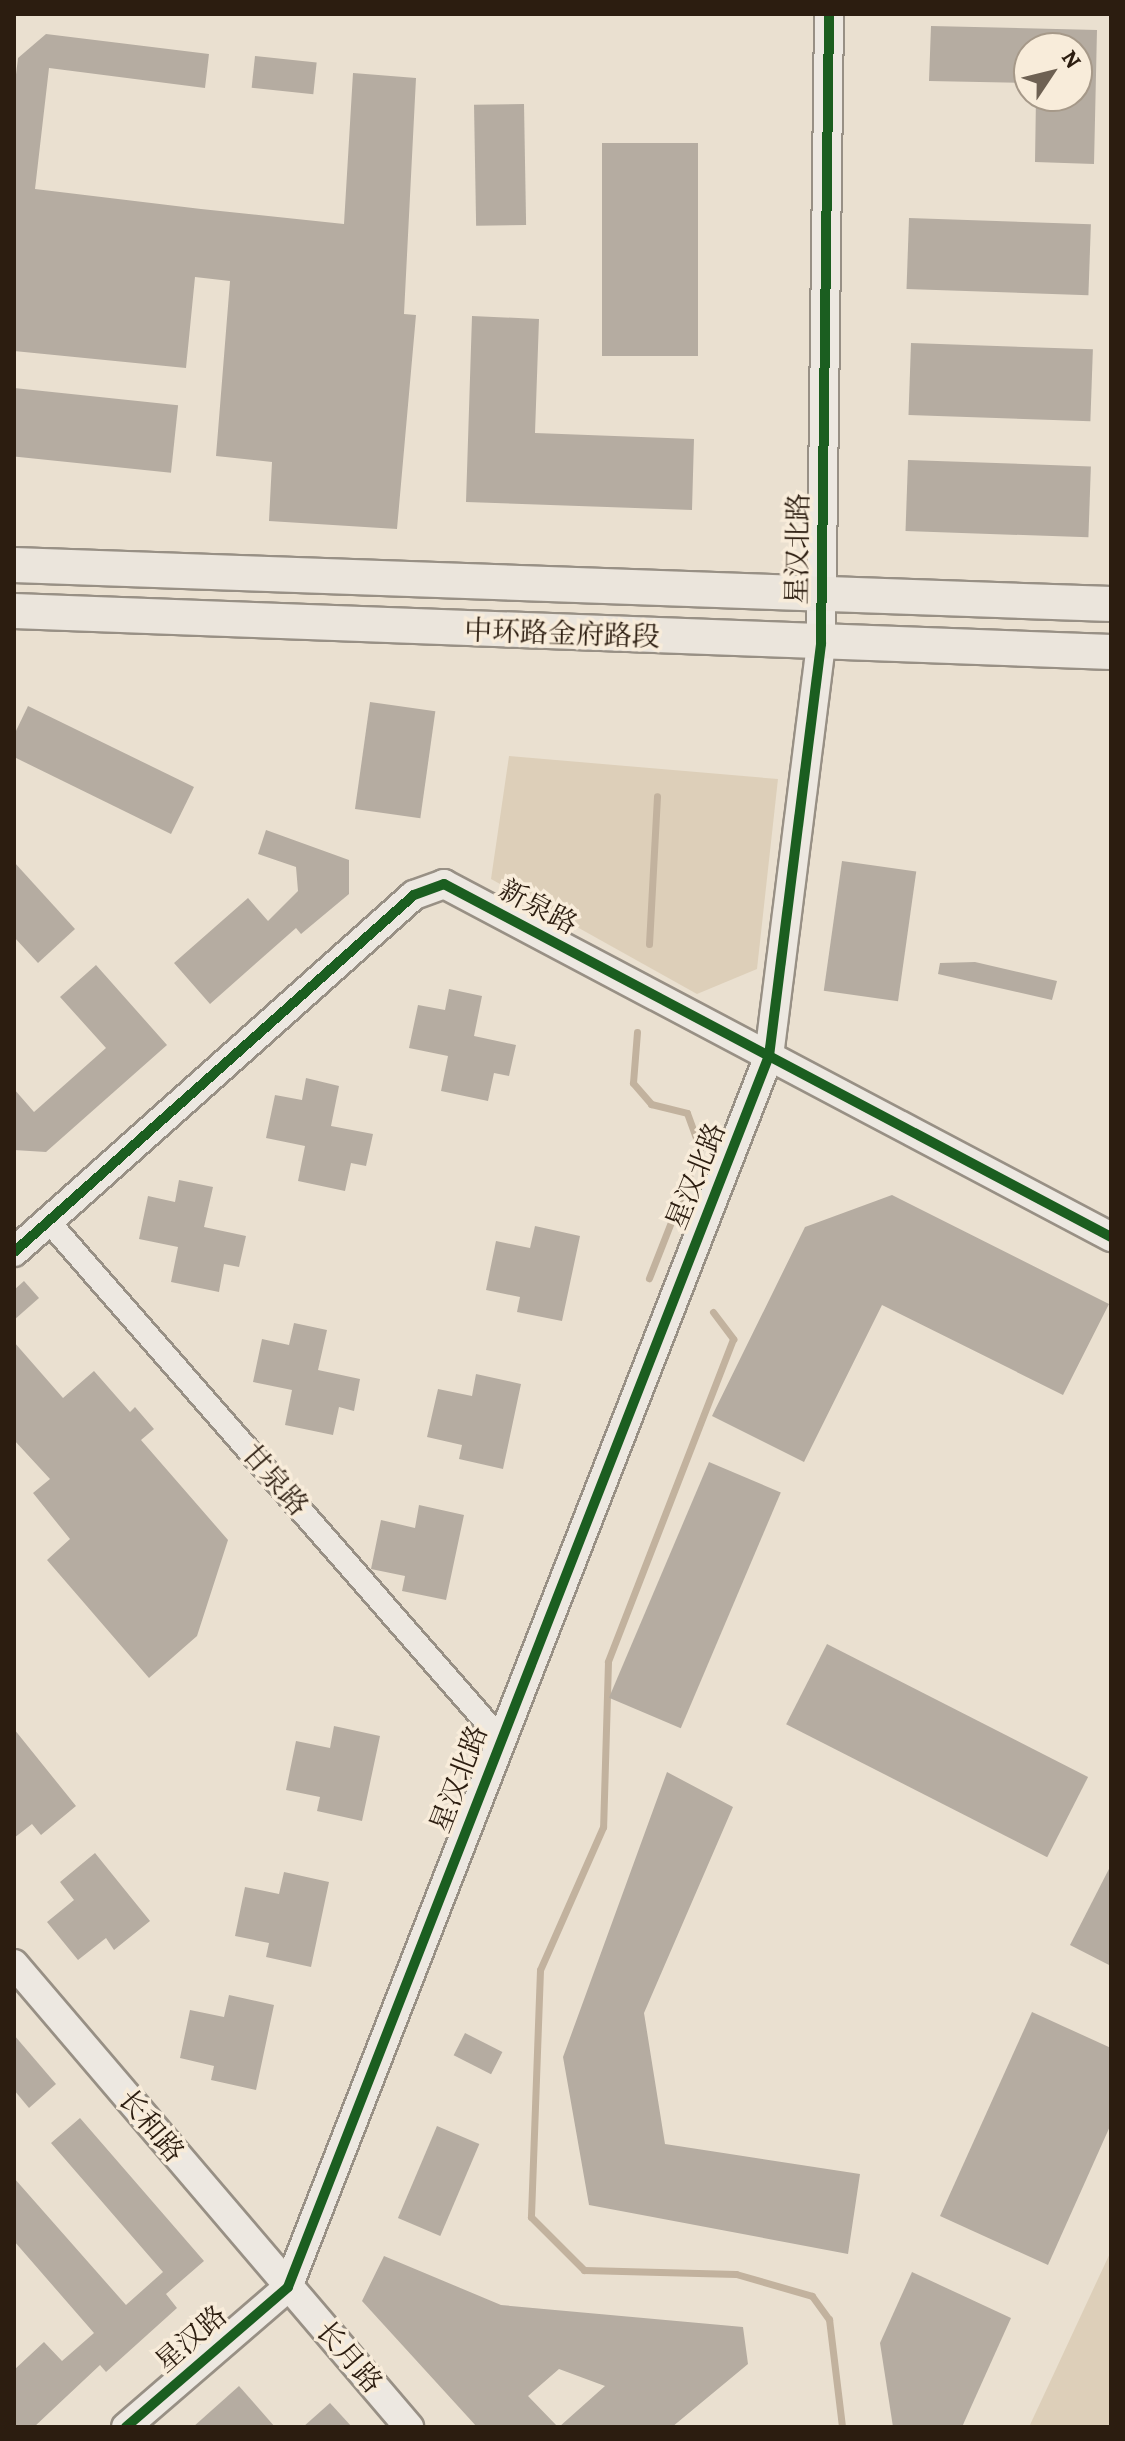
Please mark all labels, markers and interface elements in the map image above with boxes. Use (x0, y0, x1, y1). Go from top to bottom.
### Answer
north arrow (1013, 32, 1093, 112)
text: N (1054, 44, 1088, 75)
street label: 星汉北路 (780, 493, 816, 605)
street label: 中环路金府路段 (463, 614, 661, 654)
street label: 新泉路 (493, 872, 583, 942)
street label: 星汉北路 (659, 1118, 733, 1234)
street label: 甘泉路 (235, 1437, 315, 1523)
street label: 星汉北路 (423, 1721, 495, 1837)
street label: 长和路 (111, 2083, 191, 2169)
street label: 星汉路 (148, 2299, 234, 2379)
street label: 长月路 (309, 2314, 389, 2400)

